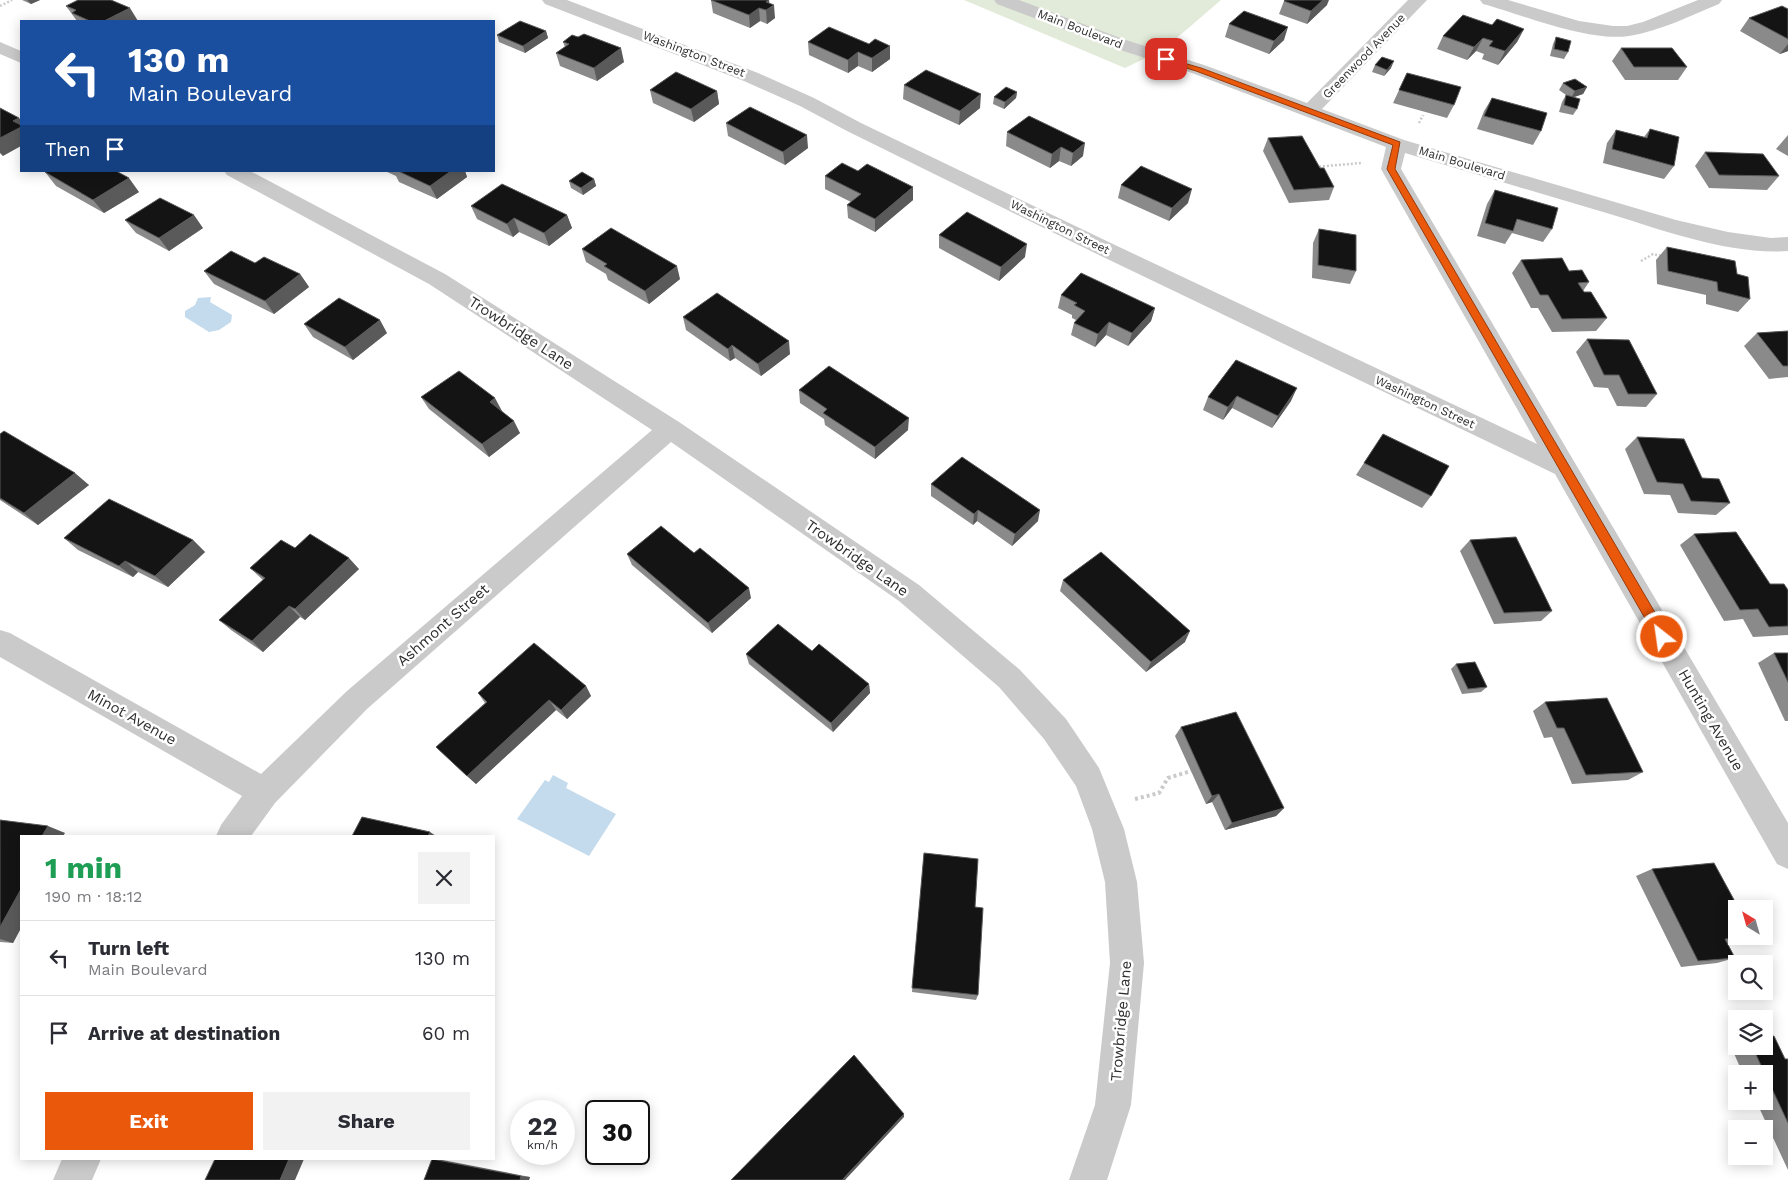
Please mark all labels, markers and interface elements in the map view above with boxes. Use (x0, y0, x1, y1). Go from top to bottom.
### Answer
street label: Main Boulevard (1036, 6, 1124, 52)
street label: Greenwood Avenue (1320, 11, 1408, 101)
street label: Washington Street (641, 28, 747, 80)
pin (1145, 38, 1187, 80)
text: 130 m (128, 39, 229, 81)
icon: left (45, 40, 110, 105)
icon: arrive (1152, 45, 1180, 73)
text: Main Boulevard (128, 81, 292, 106)
icon: arrive (101, 135, 129, 163)
text: Then (45, 138, 91, 161)
street label: Main Boulevard (1417, 143, 1507, 183)
street label: Washington Street (1008, 197, 1112, 257)
street label: Trowbridge Lane (465, 292, 577, 374)
street label: Washington Street (1373, 373, 1477, 431)
street label: Trowbridge Lane (802, 516, 912, 600)
street label: Ashmont Street (393, 580, 493, 670)
position arrow (1635, 610, 1687, 662)
street label: Hunting Avenue (1675, 666, 1747, 774)
street label: Minot Avenue (84, 685, 180, 749)
text: 1 min (45, 850, 122, 885)
button: close (418, 852, 470, 904)
text: 190 m · 18:12 (45, 887, 142, 906)
north arrow (1728, 900, 1772, 945)
map controls (1728, 900, 1773, 1165)
text: Turn left (88, 937, 169, 960)
icon: left (45, 944, 73, 972)
text: 130 m (415, 947, 470, 970)
button: search (1728, 955, 1773, 1000)
text: Main Boulevard (88, 960, 208, 979)
street label: Trowbridge Lane (1107, 960, 1135, 1082)
button: layers (1728, 1010, 1773, 1055)
icon: arrive (45, 1019, 73, 1047)
text: Arrive at destination (88, 1022, 280, 1045)
text: 60 m (422, 1022, 470, 1045)
button: + (1728, 1065, 1773, 1110)
button: Exit (45, 1092, 253, 1150)
button: Share (263, 1092, 470, 1150)
speed limit sign: 30 (585, 1100, 650, 1165)
text: 22 (528, 1112, 557, 1141)
button: − (1728, 1120, 1773, 1165)
text: km/h (527, 1138, 558, 1152)

